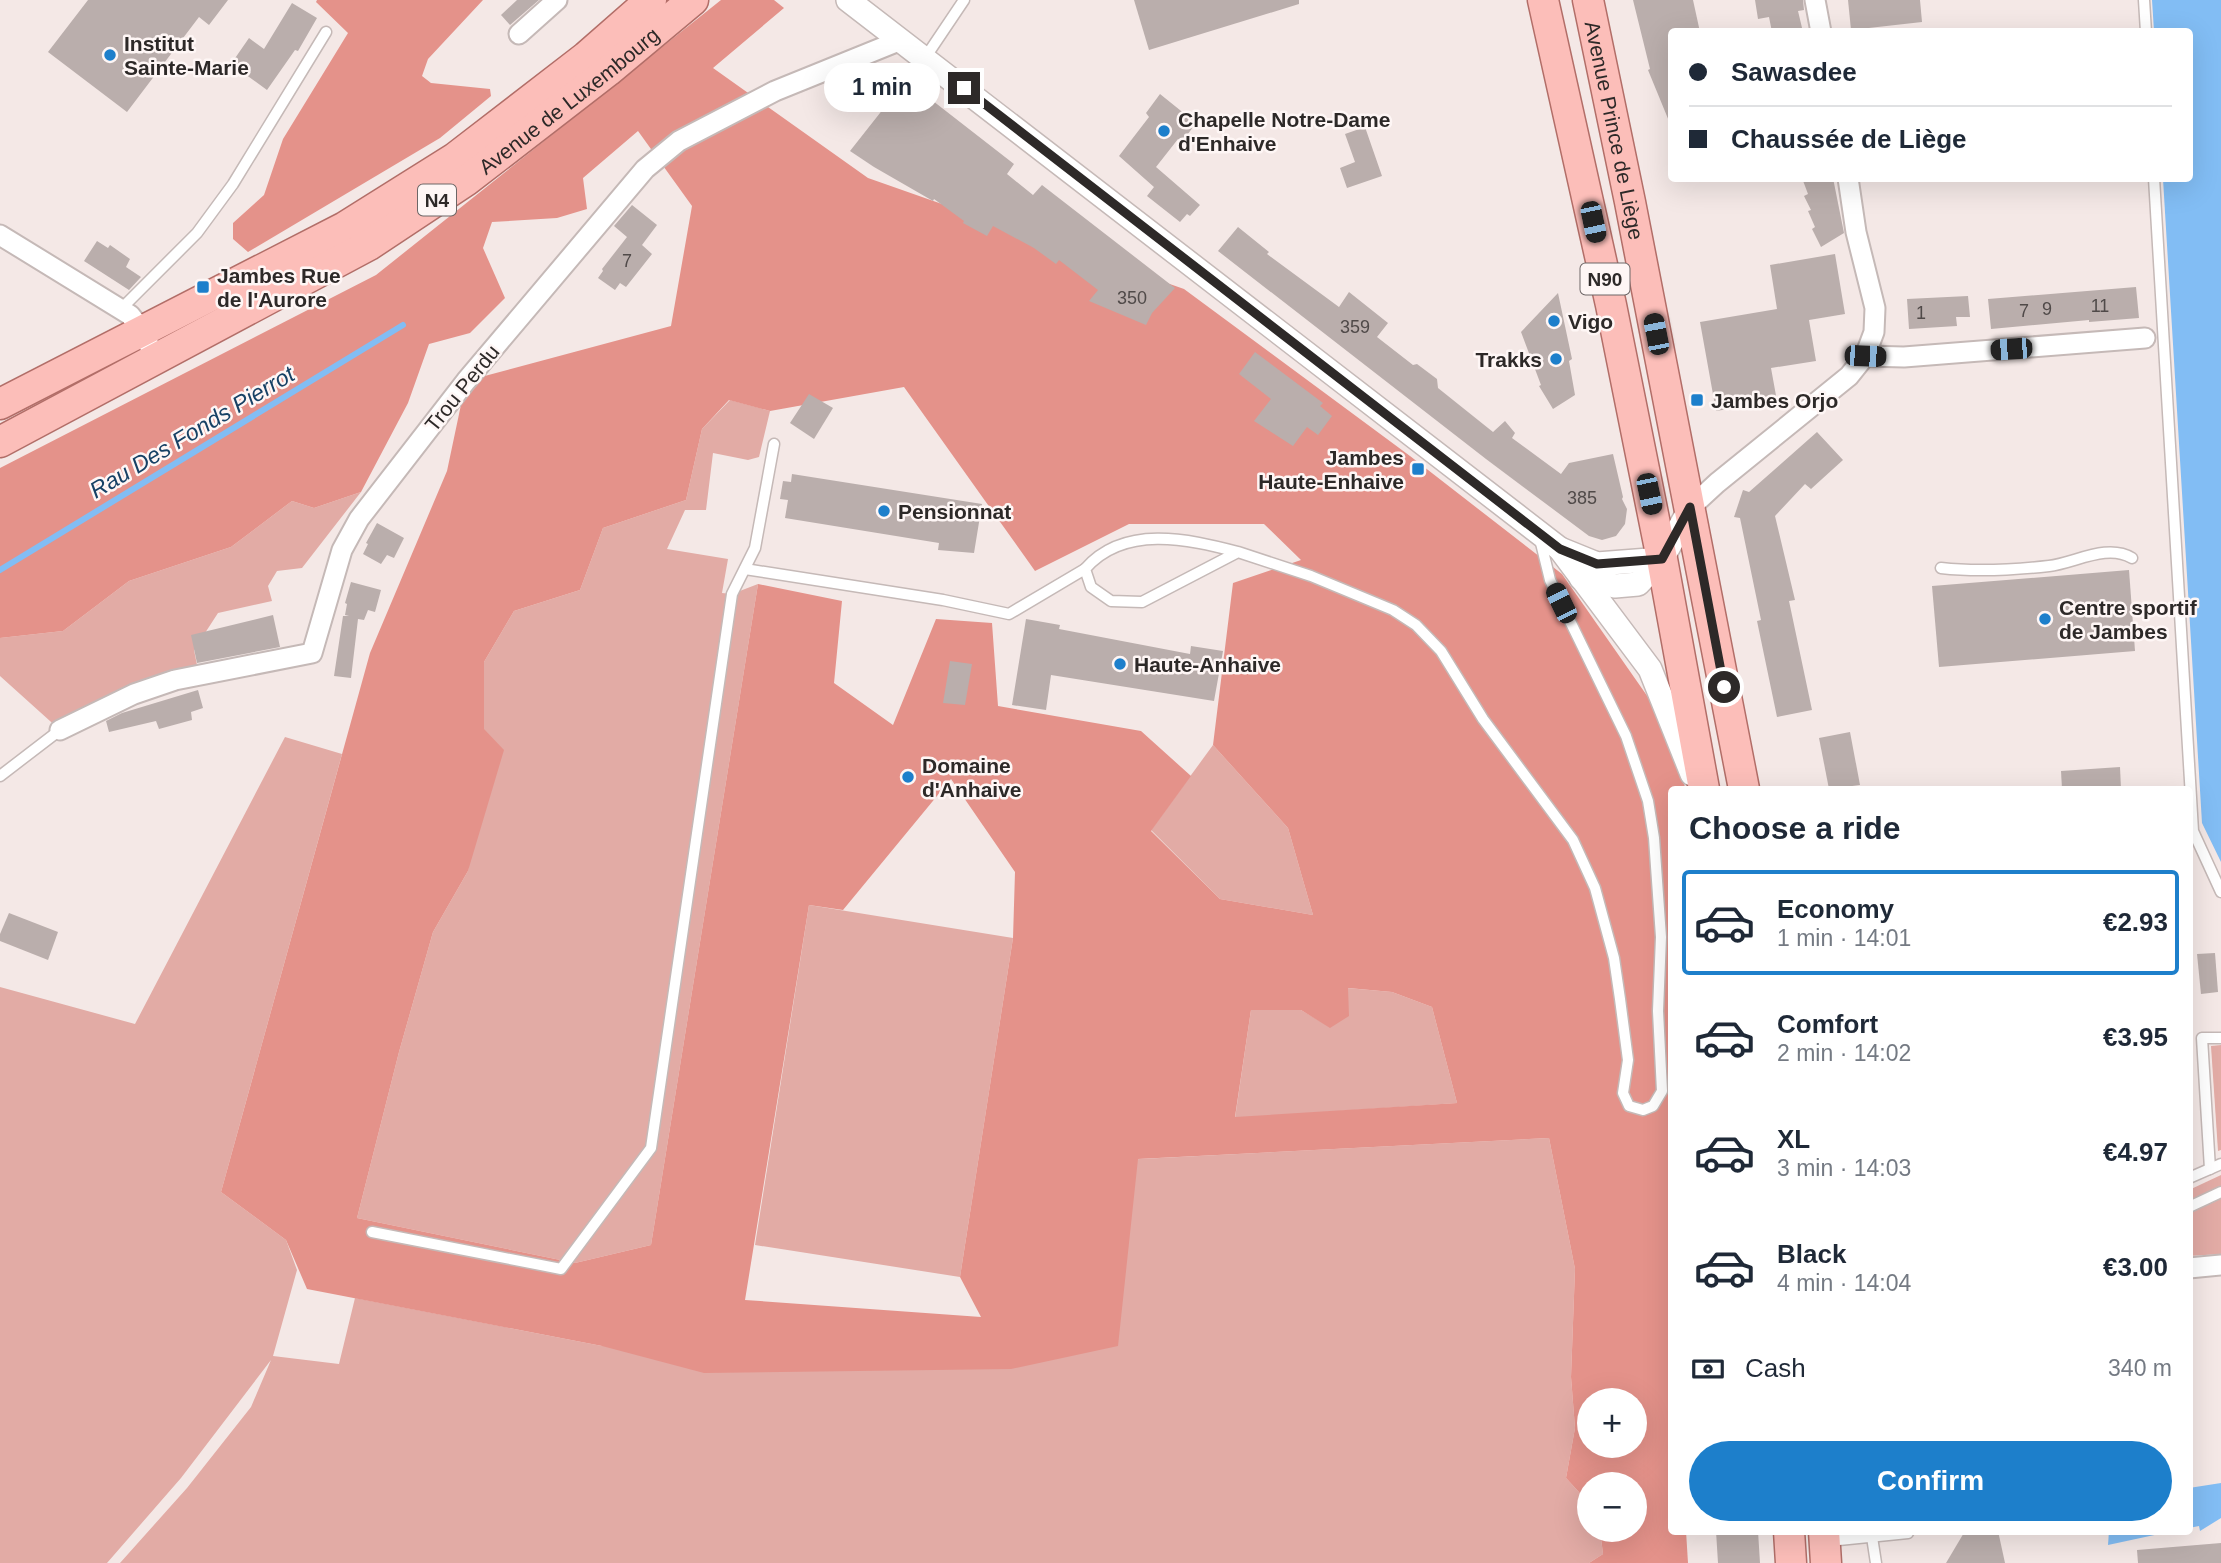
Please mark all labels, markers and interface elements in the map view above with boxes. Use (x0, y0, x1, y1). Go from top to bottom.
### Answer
street label: Avenue Prince de Liège (1581, 19, 1649, 242)
street label: Avenue de Luxembourg (474, 22, 663, 178)
place label: Institut Sainte-Marie (124, 32, 249, 79)
marker: Institut Sainte-Marie (102, 47, 118, 63)
text: Sawasdee (1731, 57, 1857, 87)
callout: 1 min (824, 64, 940, 112)
route end (948, 72, 980, 104)
text: 1 min (852, 74, 912, 100)
place label: Chapelle Notre-Dame d'Enhaive (1178, 108, 1390, 155)
marker: Chapelle Notre-Dame d'Enhaive (1156, 123, 1172, 139)
text: Chaussée de Liège (1731, 124, 1967, 154)
road number: N4 (418, 184, 456, 216)
car (1579, 199, 1608, 245)
house number: 7 (622, 251, 632, 271)
place label: Jambes Rue de l'Aurore (217, 264, 341, 311)
road number: N90 (1580, 264, 1630, 294)
marker: Jambes Rue de l'Aurore (195, 279, 211, 295)
house number: 350 (1117, 288, 1147, 308)
house number: 11 (2091, 296, 2109, 316)
house number: 9 (2042, 299, 2052, 319)
house number: 7 (2019, 301, 2029, 321)
house number: 1 (1916, 303, 1926, 323)
place label: Vigo (1568, 310, 1613, 333)
car (1642, 311, 1671, 357)
marker: Vigo (1546, 313, 1562, 329)
house number: 359 (1340, 317, 1370, 337)
car (1990, 337, 2033, 361)
street label: Trou Perdu (420, 340, 504, 436)
car (1844, 345, 1887, 367)
place label: Trakks (1475, 348, 1542, 371)
marker: Trakks (1548, 351, 1564, 367)
water label: Rau Des Fonds Pierrot (85, 360, 300, 503)
place label: Jambes Orjo (1711, 389, 1838, 412)
marker: Jambes Orjo (1689, 392, 1705, 408)
place label: Jambes Haute-Enhaive (1258, 446, 1404, 493)
marker: Jambes Haute-Enhaive (1410, 461, 1426, 477)
car (1635, 471, 1664, 517)
house number: 385 (1567, 488, 1597, 508)
place label: Pensionnat (898, 500, 1011, 523)
marker: Pensionnat (876, 503, 892, 519)
car (1543, 580, 1580, 626)
place label: Centre sportif de Jambes (2059, 596, 2198, 643)
marker: Centre sportif de Jambes (2037, 611, 2053, 627)
place label: Haute-Anhaive (1134, 653, 1281, 676)
marker: Haute-Anhaive (1112, 656, 1128, 672)
route start (1708, 671, 1740, 703)
place label: Domaine d'Anhaive (922, 754, 1022, 801)
marker: Domaine d'Anhaive (900, 769, 916, 785)
text: Choose a ride (1689, 810, 1901, 846)
icon: car (1693, 891, 1756, 954)
text: Economy (1777, 894, 1894, 924)
text: €2.93 (2103, 907, 2168, 937)
text: 1 min · 14:01 (1777, 925, 1911, 951)
icon: car (1693, 1006, 1756, 1069)
text: Comfort (1777, 1009, 1878, 1039)
text: €3.95 (2103, 1022, 2168, 1052)
text: 2 min · 14:02 (1777, 1040, 1911, 1066)
icon: car (1693, 1121, 1756, 1184)
text: XL (1777, 1124, 1810, 1154)
text: €4.97 (2103, 1137, 2168, 1167)
text: 3 min · 14:03 (1777, 1155, 1911, 1181)
icon: car (1693, 1236, 1756, 1299)
text: Black (1777, 1239, 1846, 1269)
text: €3.00 (2103, 1252, 2168, 1282)
text: 4 min · 14:04 (1777, 1270, 1911, 1296)
icon: cash (1689, 1350, 1727, 1388)
text: Cash (1745, 1353, 1806, 1383)
text: 340 m (2108, 1355, 2172, 1381)
map controls (1577, 1388, 1647, 1542)
button: + (1577, 1388, 1647, 1458)
button: Confirm (1689, 1441, 2172, 1521)
button: − (1577, 1472, 1647, 1542)

